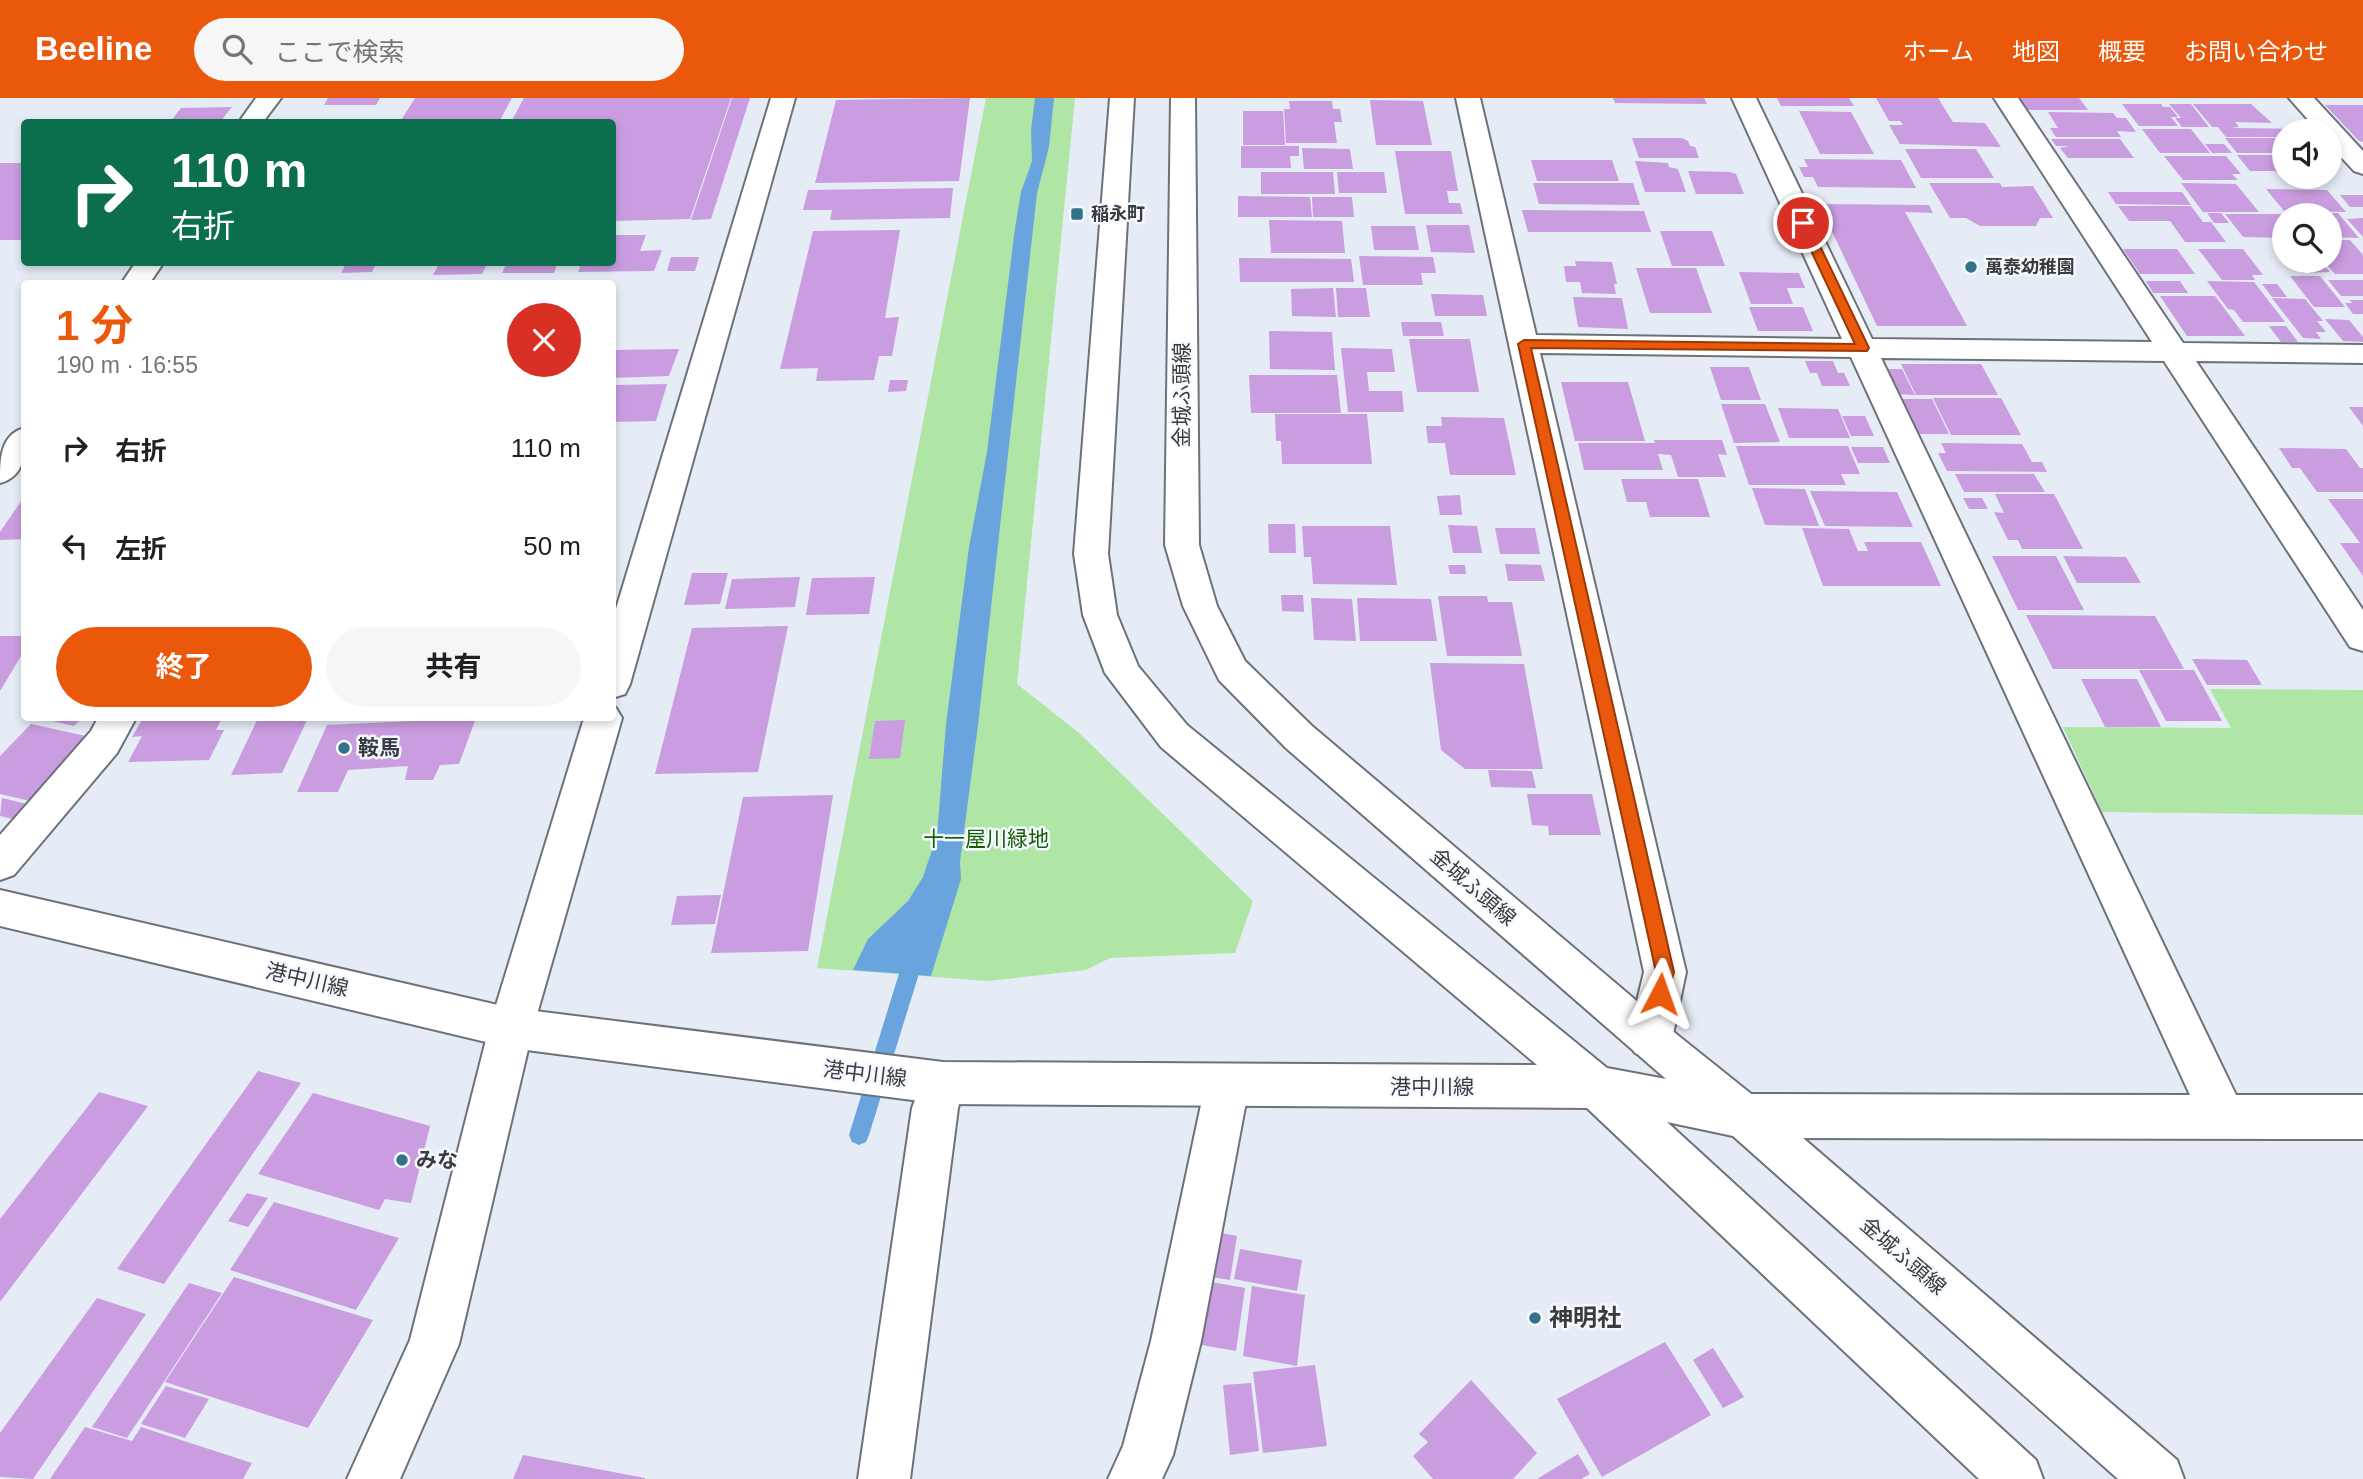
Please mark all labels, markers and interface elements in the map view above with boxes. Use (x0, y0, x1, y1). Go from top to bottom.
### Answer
search box (194, 18, 684, 81)
text: Beeline (35, 30, 152, 67)
icon: search (218, 30, 256, 68)
text: ここで検索 (274, 37, 404, 67)
text: ホーム (1903, 38, 1974, 65)
text: 地図 (2012, 38, 2060, 65)
text: 概要 (2098, 38, 2146, 65)
text: お問い合わせ (2184, 38, 2328, 65)
map controls (2272, 119, 2342, 273)
button: sound (2272, 119, 2342, 189)
text: 110 m (171, 143, 307, 197)
icon: right (56, 147, 147, 238)
pin (1773, 193, 1833, 253)
button: search (2272, 203, 2342, 273)
place label: 稲永町 (1091, 204, 1145, 224)
icon: arrive (1784, 204, 1822, 242)
marker: 稲永町 (1069, 206, 1085, 222)
text: 右折 (171, 208, 235, 244)
place label: 萬泰幼稚園 (1985, 257, 2075, 277)
marker: 萬泰幼稚園 (1963, 259, 1979, 275)
text: 1 分 (56, 302, 133, 349)
button: close (507, 303, 581, 377)
street label: 金城ふ頭線 (1170, 343, 1193, 448)
text: 190 m · 16:55 (56, 352, 198, 378)
icon: right (56, 429, 94, 467)
text: 110 m (511, 433, 581, 463)
text: 右折 (115, 436, 167, 466)
icon: left (56, 527, 94, 565)
text: 50 m (523, 531, 581, 561)
text: 左折 (115, 534, 167, 564)
button: 終了 (56, 627, 312, 707)
button: 共有 (326, 627, 581, 707)
place label: 鞍馬 (358, 736, 400, 759)
marker: 鞍馬 (336, 740, 352, 756)
park label: 十一屋川緑地 (923, 827, 1049, 850)
street label: 金城ふ頭線 (1426, 844, 1520, 930)
position arrow (1623, 957, 1697, 1031)
street label: 港中川線 (264, 959, 351, 1000)
street label: 港中川線 (822, 1057, 908, 1090)
street label: 港中川線 (1390, 1075, 1474, 1098)
place label: みな (416, 1148, 458, 1171)
marker: みな (394, 1152, 410, 1168)
street label: 金城ふ頭線 (1856, 1213, 1950, 1299)
place label: 神明社 (1549, 1304, 1621, 1331)
marker: 神明社 (1527, 1310, 1543, 1326)

